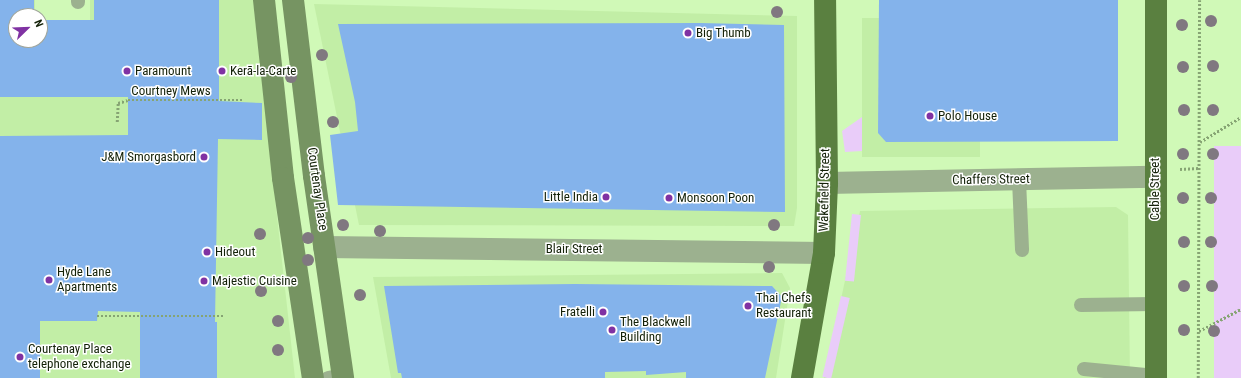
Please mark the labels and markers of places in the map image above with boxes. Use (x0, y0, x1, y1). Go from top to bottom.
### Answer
place label: Big Thumb (696, 25, 751, 41)
marker: Big Thumb (683, 28, 693, 38)
place label: Paramount (135, 63, 191, 79)
place label: Kerā-la-Carte (230, 63, 296, 79)
marker: Paramount (122, 66, 132, 76)
marker: Kerā-la-Carte (217, 66, 227, 76)
place label: Polo House (938, 108, 997, 124)
marker: Polo House (925, 111, 935, 121)
place label: J&M Smorgasbord (101, 149, 196, 165)
marker: J&M Smorgasbord (199, 152, 209, 162)
place label: Little India (544, 189, 598, 205)
place label: Monsoon Poon (677, 190, 754, 206)
marker: Little India (601, 192, 611, 202)
marker: Monsoon Poon (664, 193, 674, 203)
place label: Hideout (215, 244, 255, 260)
marker: Hideout (202, 247, 212, 257)
place label: Hyde Lane Apartments (57, 265, 117, 296)
place label: Majestic Cuisine (212, 273, 297, 289)
marker: Hyde Lane Apartments (44, 275, 54, 285)
marker: Majestic Cuisine (199, 276, 209, 286)
place label: Thai Chefs Restaurant (756, 291, 811, 322)
marker: Thai Chefs Restaurant (743, 301, 753, 311)
place label: Fratelli (560, 304, 595, 320)
marker: Fratelli (598, 307, 608, 317)
place label: The Blackwell Building (620, 315, 691, 346)
marker: The Blackwell Building (607, 325, 617, 335)
place label: Courtenay Place telephone exchange (28, 342, 131, 373)
marker: Courtenay Place telephone exchange (15, 352, 25, 362)

